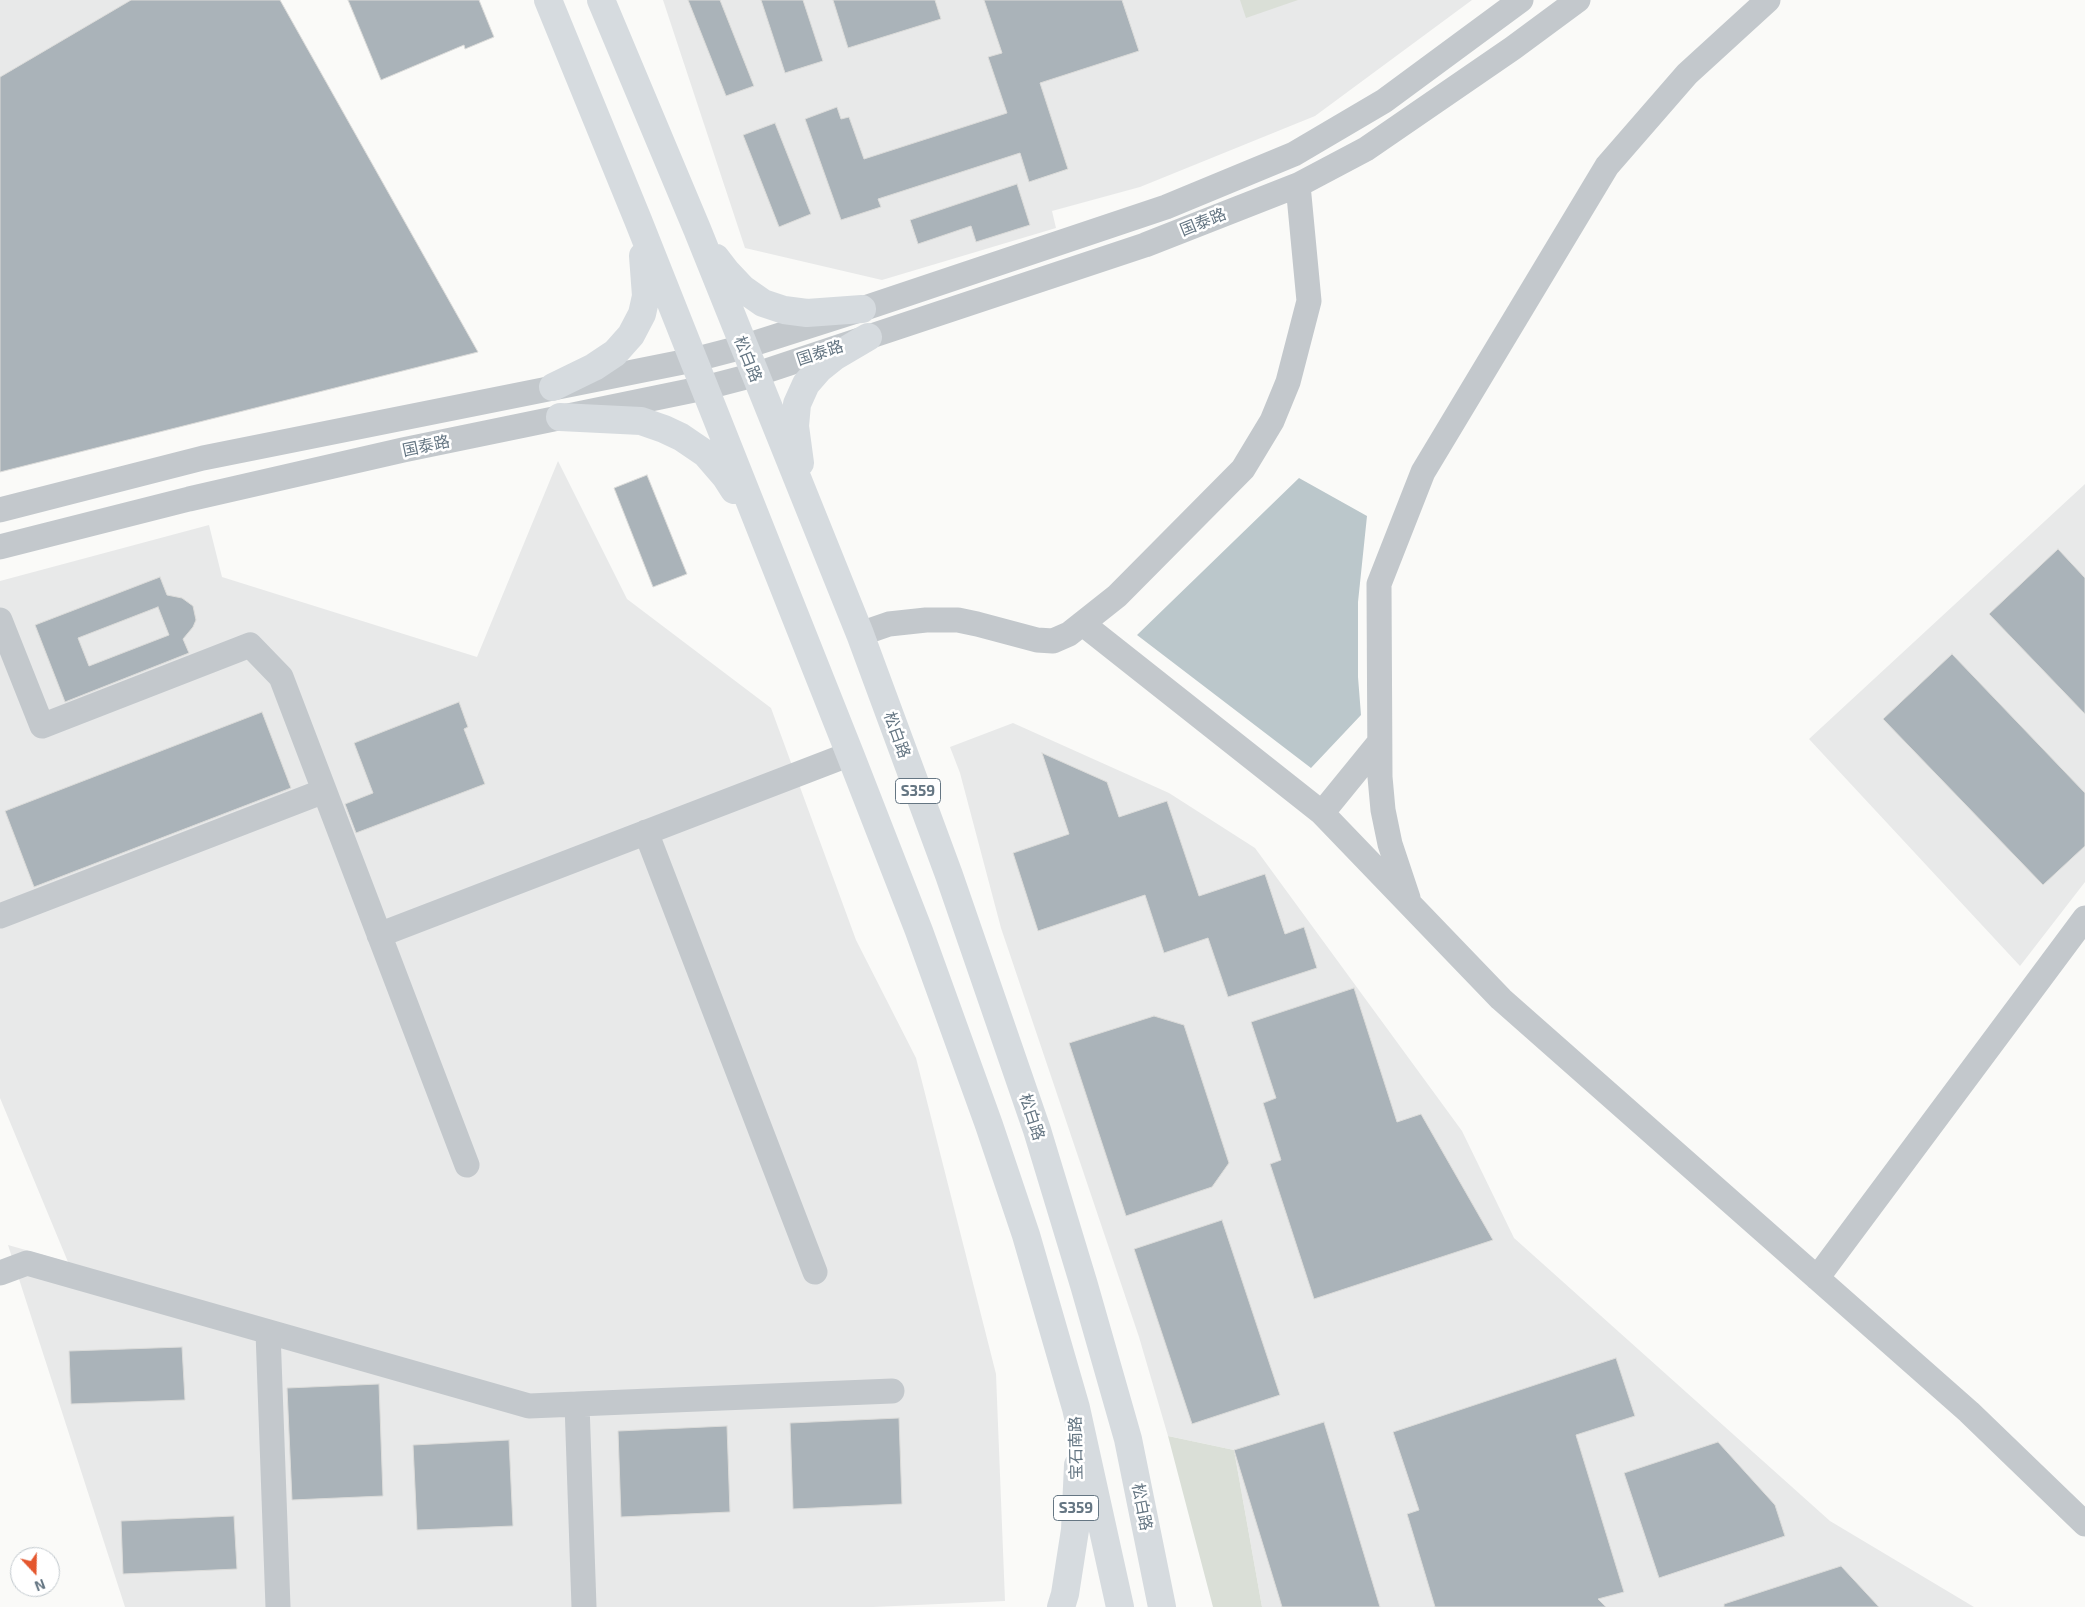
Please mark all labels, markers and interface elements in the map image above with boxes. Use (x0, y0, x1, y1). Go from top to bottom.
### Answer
street label: 国泰路 (1177, 204, 1229, 240)
street label: 松白路 (730, 333, 766, 385)
street label: 国泰路 (794, 336, 846, 370)
street label: 国泰路 (401, 432, 451, 460)
street label: 松白路 (880, 709, 914, 761)
road number: S359 (896, 778, 940, 804)
street label: 松白路 (1015, 1091, 1049, 1143)
street label: 宝石南路 (1066, 1416, 1086, 1480)
street label: 松白路 (1128, 1482, 1156, 1532)
road number: S359 (1054, 1496, 1098, 1520)
north arrow (10, 1547, 60, 1597)
text: N (32, 1576, 48, 1595)

